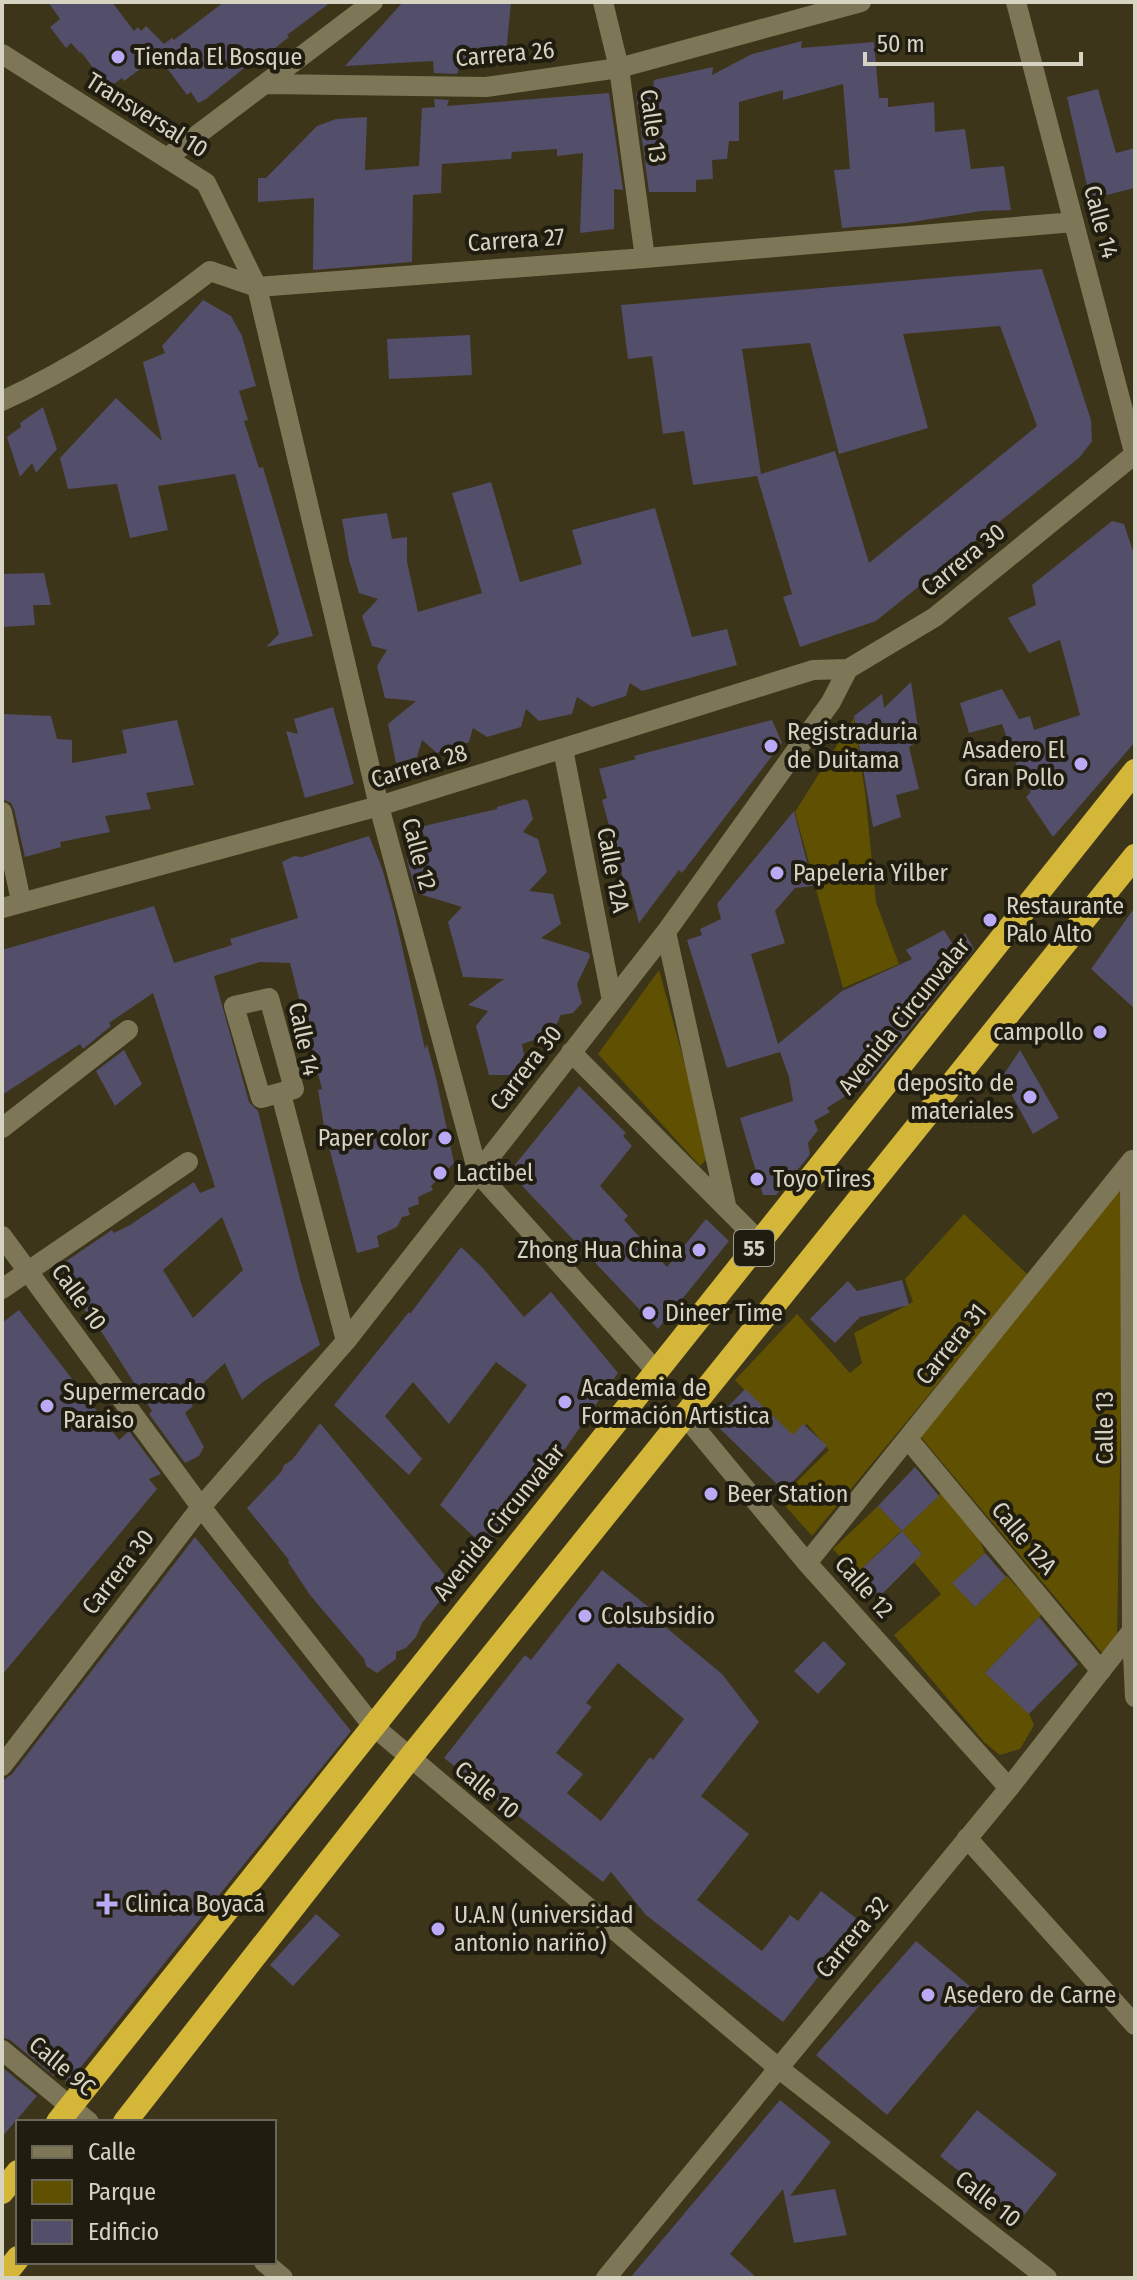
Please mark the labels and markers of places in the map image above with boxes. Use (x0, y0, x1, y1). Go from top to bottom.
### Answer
place label: Tienda El Bosque (134, 43, 302, 71)
marker: Tienda El Bosque (109, 48, 127, 66)
place label: Registraduria de Duitama (787, 718, 918, 774)
place label: Asadero El Gran Pollo (962, 736, 1065, 792)
marker: Registraduria de Duitama (762, 737, 780, 755)
marker: Asadero El Gran Pollo (1072, 755, 1090, 773)
place label: Papeleria Yilber (793, 859, 949, 887)
marker: Papeleria Yilber (768, 864, 786, 882)
place label: Restaurante Palo Alto (1006, 892, 1124, 948)
marker: Restaurante Palo Alto (981, 911, 999, 929)
place label: campollo (993, 1018, 1084, 1046)
marker: campollo (1091, 1023, 1109, 1041)
place label: deposito de materiales (897, 1069, 1014, 1125)
marker: deposito de materiales (1021, 1088, 1039, 1106)
place label: Paper color (318, 1124, 430, 1152)
marker: Paper color (436, 1129, 454, 1147)
place label: Lactibel (456, 1159, 533, 1187)
marker: Lactibel (431, 1164, 449, 1182)
place label: Toyo Tires (773, 1165, 871, 1193)
marker: Toyo Tires (748, 1170, 766, 1188)
place label: Zhong Hua China (517, 1236, 683, 1264)
marker: Zhong Hua China (690, 1241, 708, 1259)
place label: Dineer Time (665, 1299, 783, 1327)
marker: Dineer Time (640, 1304, 658, 1322)
place label: Academia de Formación Artistica (581, 1374, 770, 1430)
place label: Supermercado Paraiso (63, 1378, 206, 1434)
marker: Academia de Formación Artistica (556, 1393, 574, 1411)
marker: Supermercado Paraiso (38, 1397, 56, 1415)
place label: Beer Station (727, 1480, 848, 1508)
marker: Beer Station (702, 1485, 720, 1503)
place label: Colsubsidio (601, 1602, 715, 1630)
marker: Colsubsidio (576, 1607, 594, 1625)
place label: Clinica Boyacá (125, 1890, 265, 1918)
marker: Clinica Boyacá (96, 1893, 118, 1915)
place label: U.A.N (universidad antonio nariño) (454, 1901, 634, 1957)
marker: U.A.N (universidad antonio nariño) (429, 1920, 447, 1938)
place label: Asedero de Carne (944, 1981, 1116, 2009)
marker: Asedero de Carne (919, 1986, 937, 2004)

